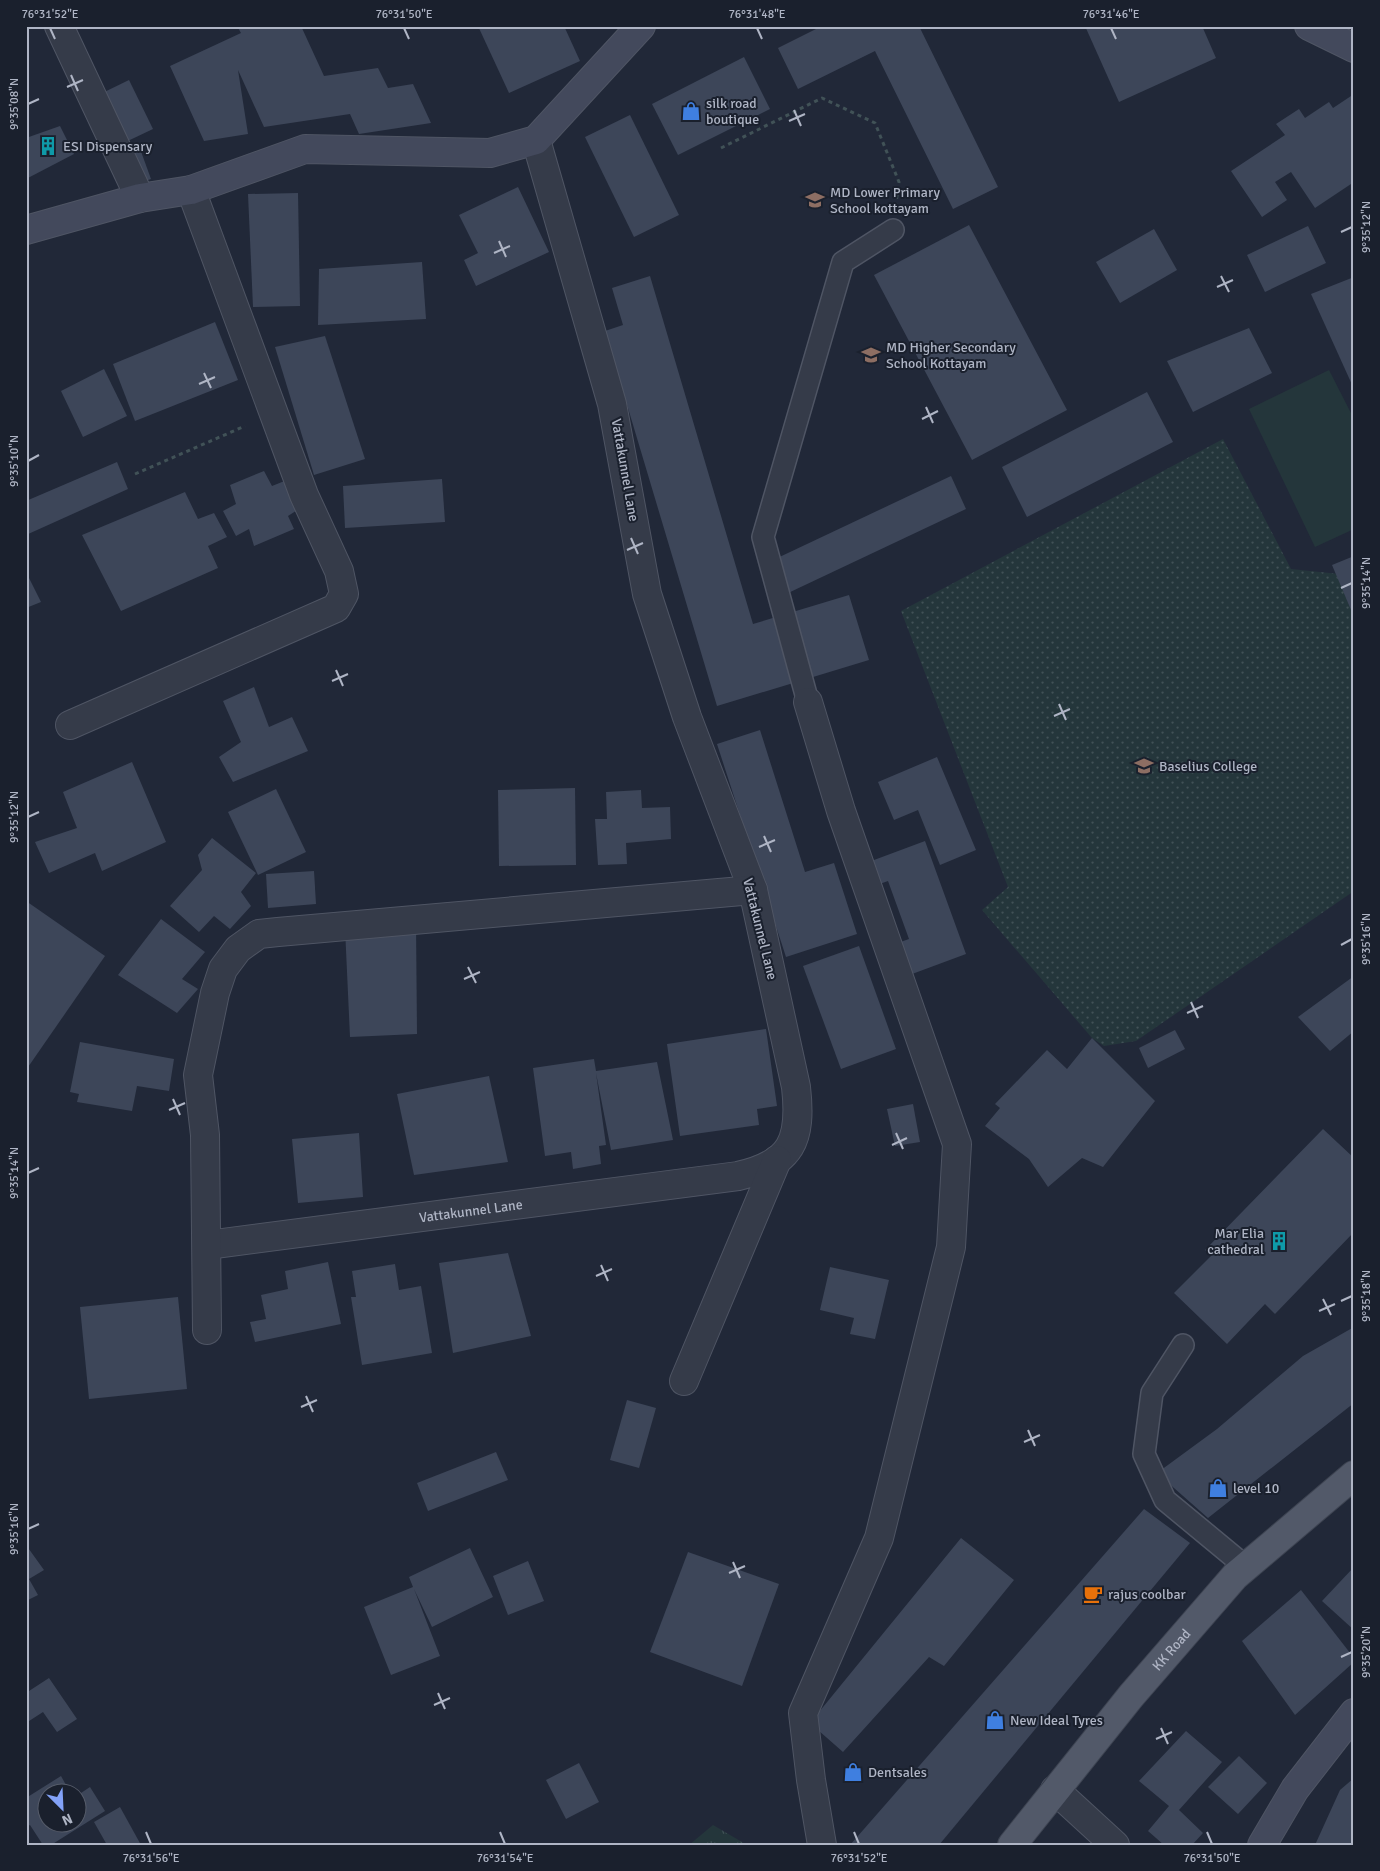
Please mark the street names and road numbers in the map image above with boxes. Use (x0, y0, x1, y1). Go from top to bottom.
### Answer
street label: Vattakunnel Lane (608, 417, 642, 523)
street label: Vattakunnel Lane (739, 876, 781, 982)
street label: Vattakunnel Lane (418, 1196, 524, 1226)
street label: KK Road (1148, 1625, 1194, 1674)

